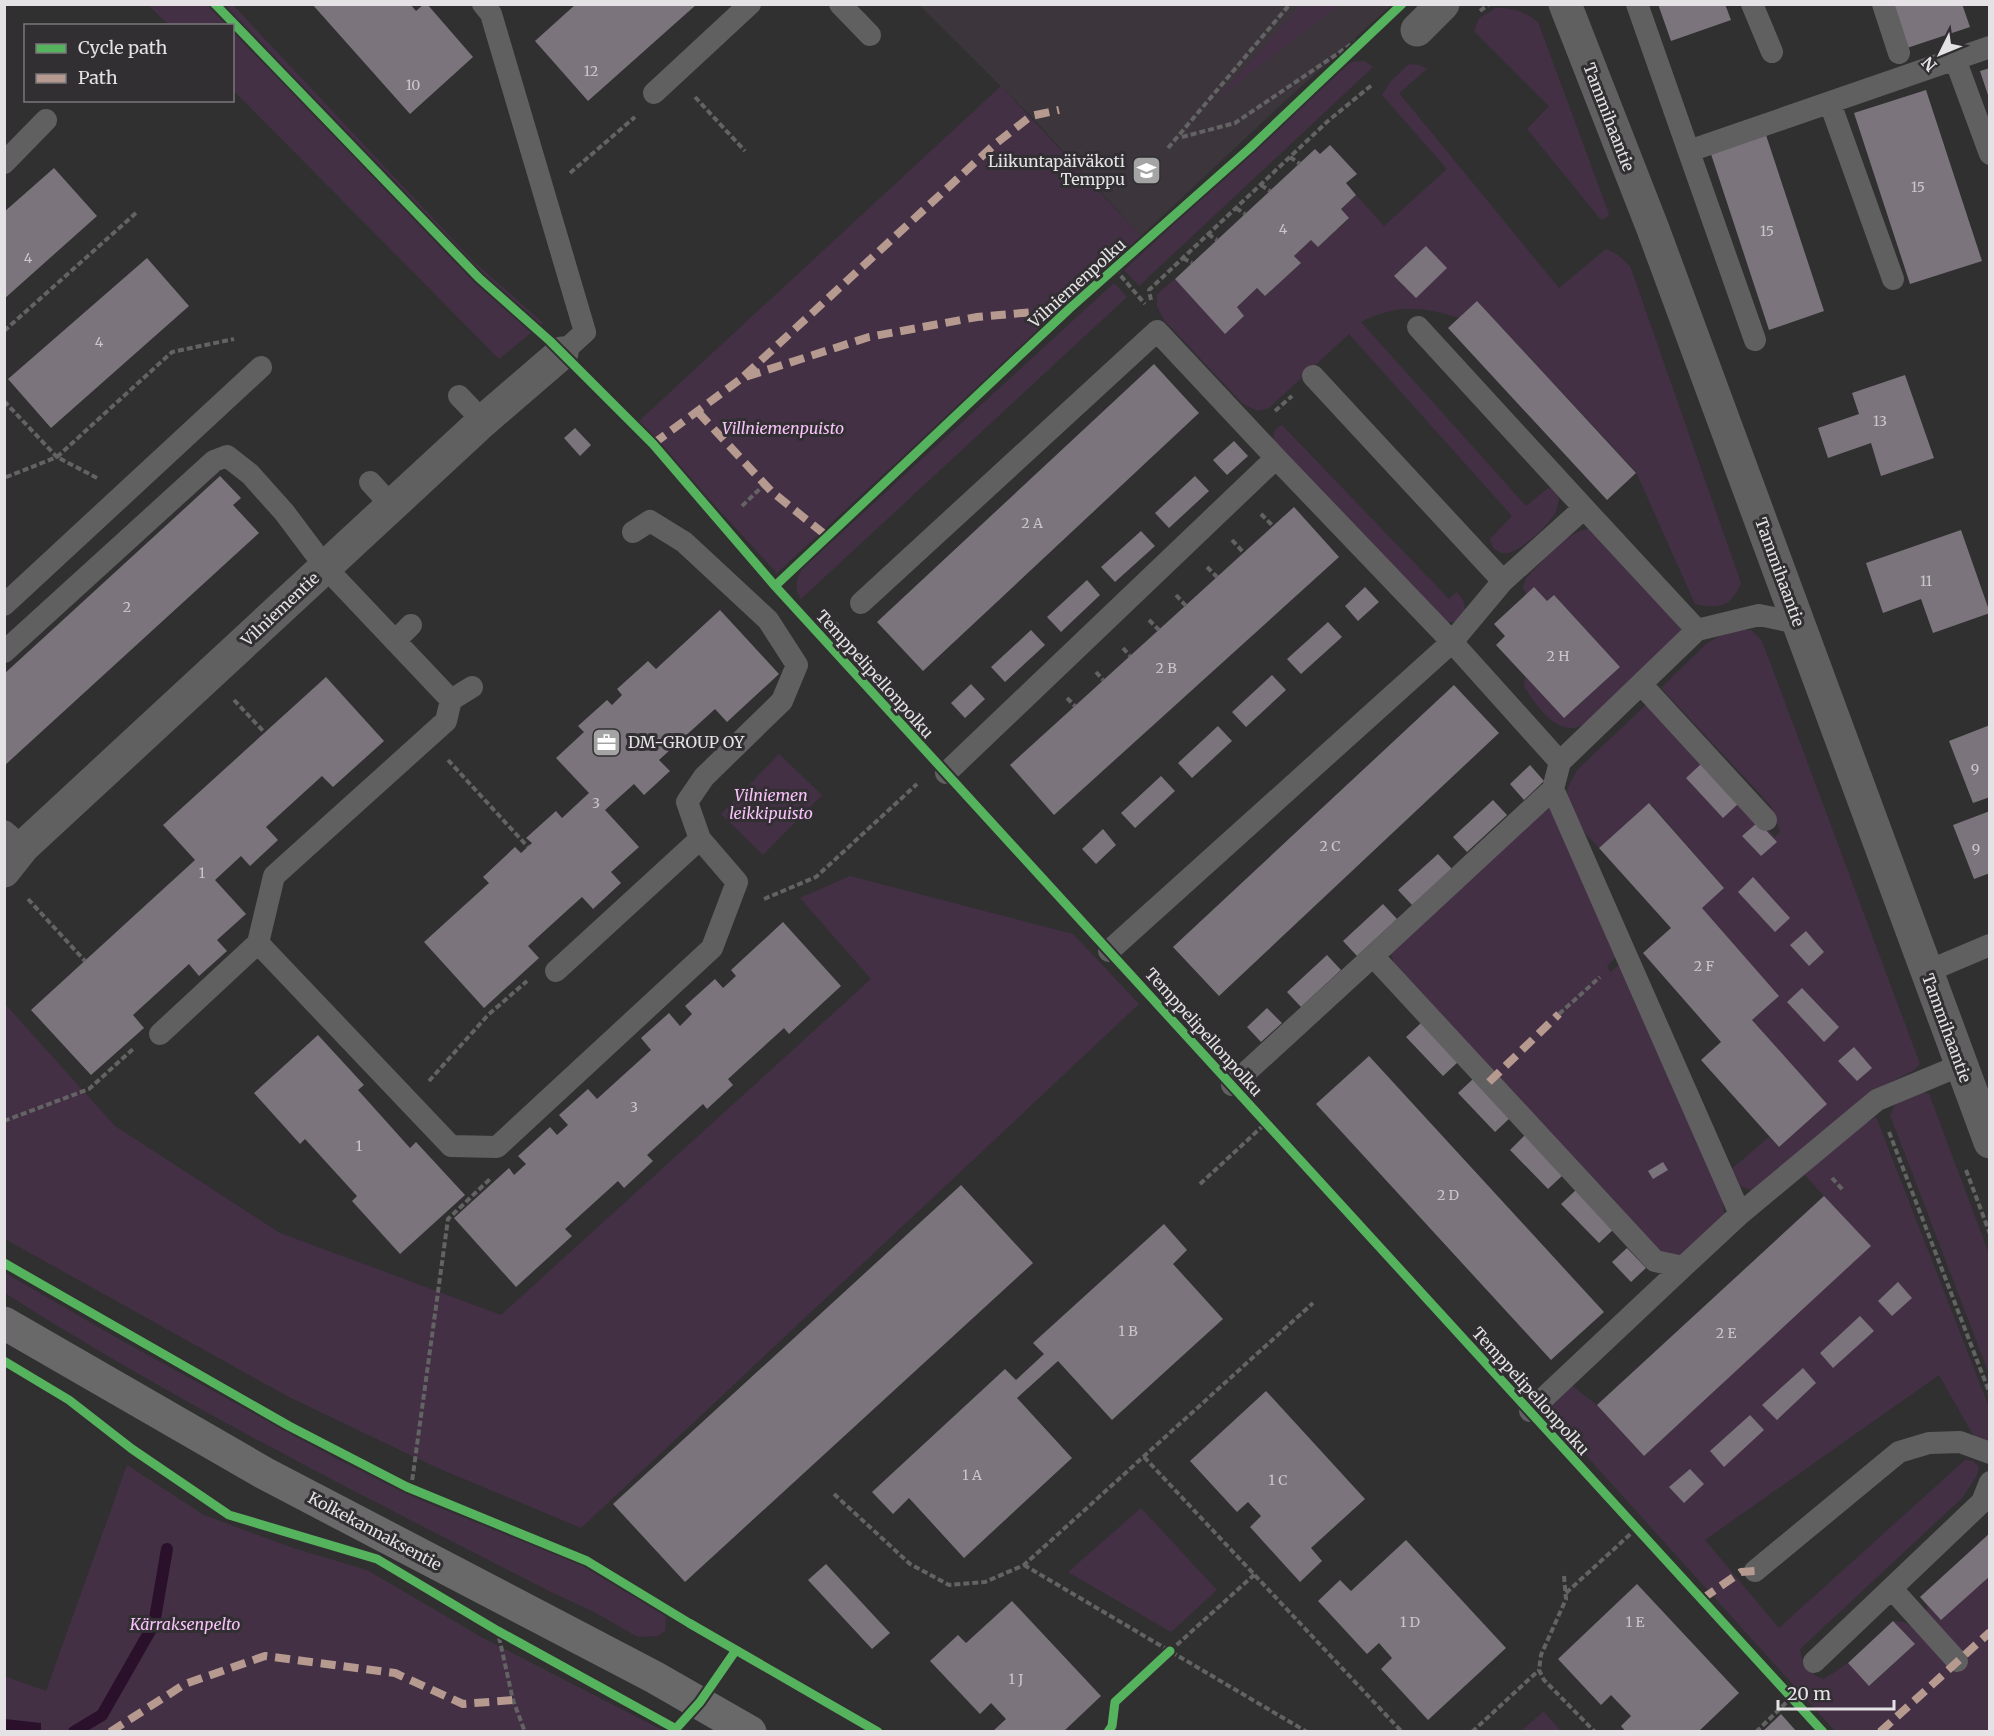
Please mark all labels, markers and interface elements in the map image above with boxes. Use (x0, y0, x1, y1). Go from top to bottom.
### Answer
legend (24, 24, 234, 102)
north arrow (1910, 24, 1970, 84)
text: Cycle path (78, 36, 168, 59)
text: N (1917, 53, 1941, 76)
street label: Tammihaantie (1579, 60, 1639, 174)
house number: 12 (584, 62, 598, 80)
text: Path (78, 66, 118, 89)
house number: 10 (406, 76, 420, 94)
place label: Liikuntapäiväkoti Temppu (988, 151, 1125, 189)
school or university icon: Liikuntapäiväkoti Temppu (1130, 154, 1162, 186)
house number: 15 (1911, 178, 1925, 196)
house number: 4 (1279, 220, 1288, 238)
house number: 15 (1760, 222, 1774, 240)
street label: Vilniemenpolku (1024, 234, 1130, 333)
house number: 4 (24, 249, 33, 267)
house number: 4 (95, 333, 104, 351)
house number: 13 (1873, 412, 1887, 430)
park label: Villniemenpuisto (722, 418, 844, 438)
house number: 2 A (1021, 514, 1043, 532)
street label: Tammihaantie (1751, 515, 1809, 629)
street label: Vilniementie (236, 568, 323, 651)
house number: 11 (1920, 572, 1932, 590)
house number: 2 (123, 598, 131, 616)
street label: Temppelipellonpolku (812, 606, 938, 742)
house number: 2 H (1547, 647, 1569, 665)
house number: 2 B (1155, 659, 1177, 677)
office icon: DM-GROUP OY (591, 726, 623, 758)
place label: DM-GROUP OY (628, 732, 745, 752)
house number: 9 (1971, 760, 1979, 778)
park label: Vilniemen leikkipuisto (729, 785, 813, 823)
house number: 3 (592, 794, 600, 812)
house number: 2 C (1320, 837, 1340, 855)
house number: 9 (1972, 840, 1980, 858)
house number: 1 (199, 864, 205, 882)
house number: 2 F (1694, 957, 1715, 975)
street label: Temppelipellonpolku (1141, 964, 1267, 1100)
street label: Tammihaantie (1918, 971, 1976, 1085)
house number: 3 (630, 1098, 638, 1116)
house number: 1 (356, 1137, 362, 1155)
house number: 2 D (1437, 1186, 1460, 1204)
house number: 1 B (1118, 1322, 1138, 1340)
street label: Temppelipellonpolku (1468, 1323, 1594, 1459)
house number: 2 E (1716, 1324, 1736, 1342)
house number: 1 A (962, 1466, 982, 1484)
house number: 1 C (1269, 1471, 1287, 1489)
street label: Kolkekannaksentie (305, 1487, 445, 1575)
house number: 1 D (1400, 1613, 1421, 1631)
house number: 1 E (1626, 1613, 1644, 1631)
park label: Kärraksenpelto (129, 1614, 240, 1634)
house number: 1 J (1009, 1670, 1023, 1688)
scale bar (1778, 1673, 1894, 1711)
text: 20 m (1787, 1682, 1831, 1705)

